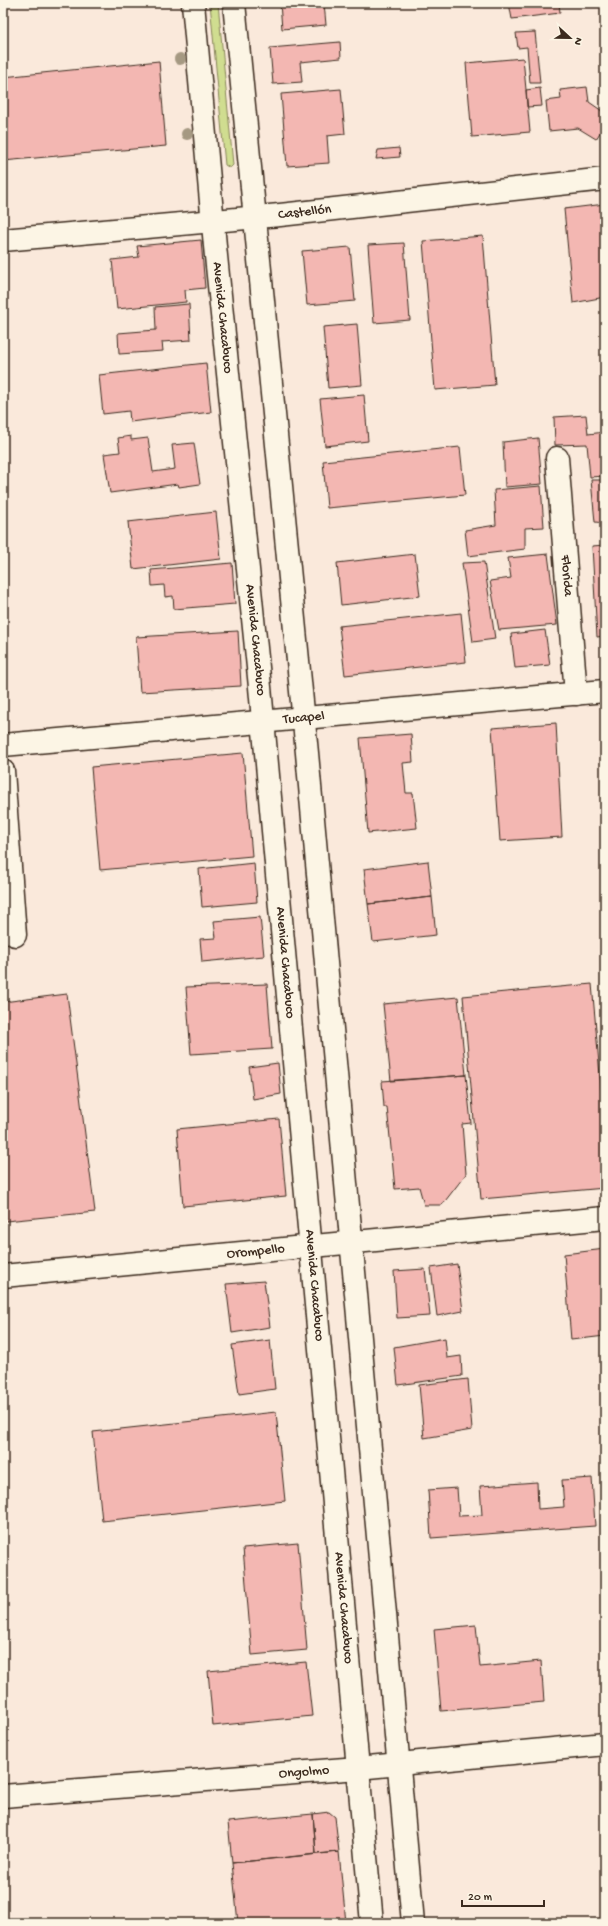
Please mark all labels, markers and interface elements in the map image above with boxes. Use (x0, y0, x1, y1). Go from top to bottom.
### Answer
north arrow (550, 18, 590, 58)
text: N (571, 35, 584, 47)
street label: Castellón (277, 201, 333, 224)
street label: Avenida Chacabuco (208, 261, 236, 374)
street label: Florida (556, 553, 577, 598)
street label: Avenida Chacabuco (241, 583, 269, 697)
street label: Tucapel (281, 708, 325, 728)
street label: Avenida Chacabuco (271, 906, 298, 1019)
street label: Avenida Chacabuco (301, 1229, 328, 1342)
street label: Orompello (226, 1240, 286, 1263)
street label: Avenida Chacabuco (330, 1551, 357, 1665)
street label: Ongolmo (278, 1762, 330, 1783)
scale bar (462, 1882, 544, 1908)
text: 20 m (468, 1891, 493, 1905)

